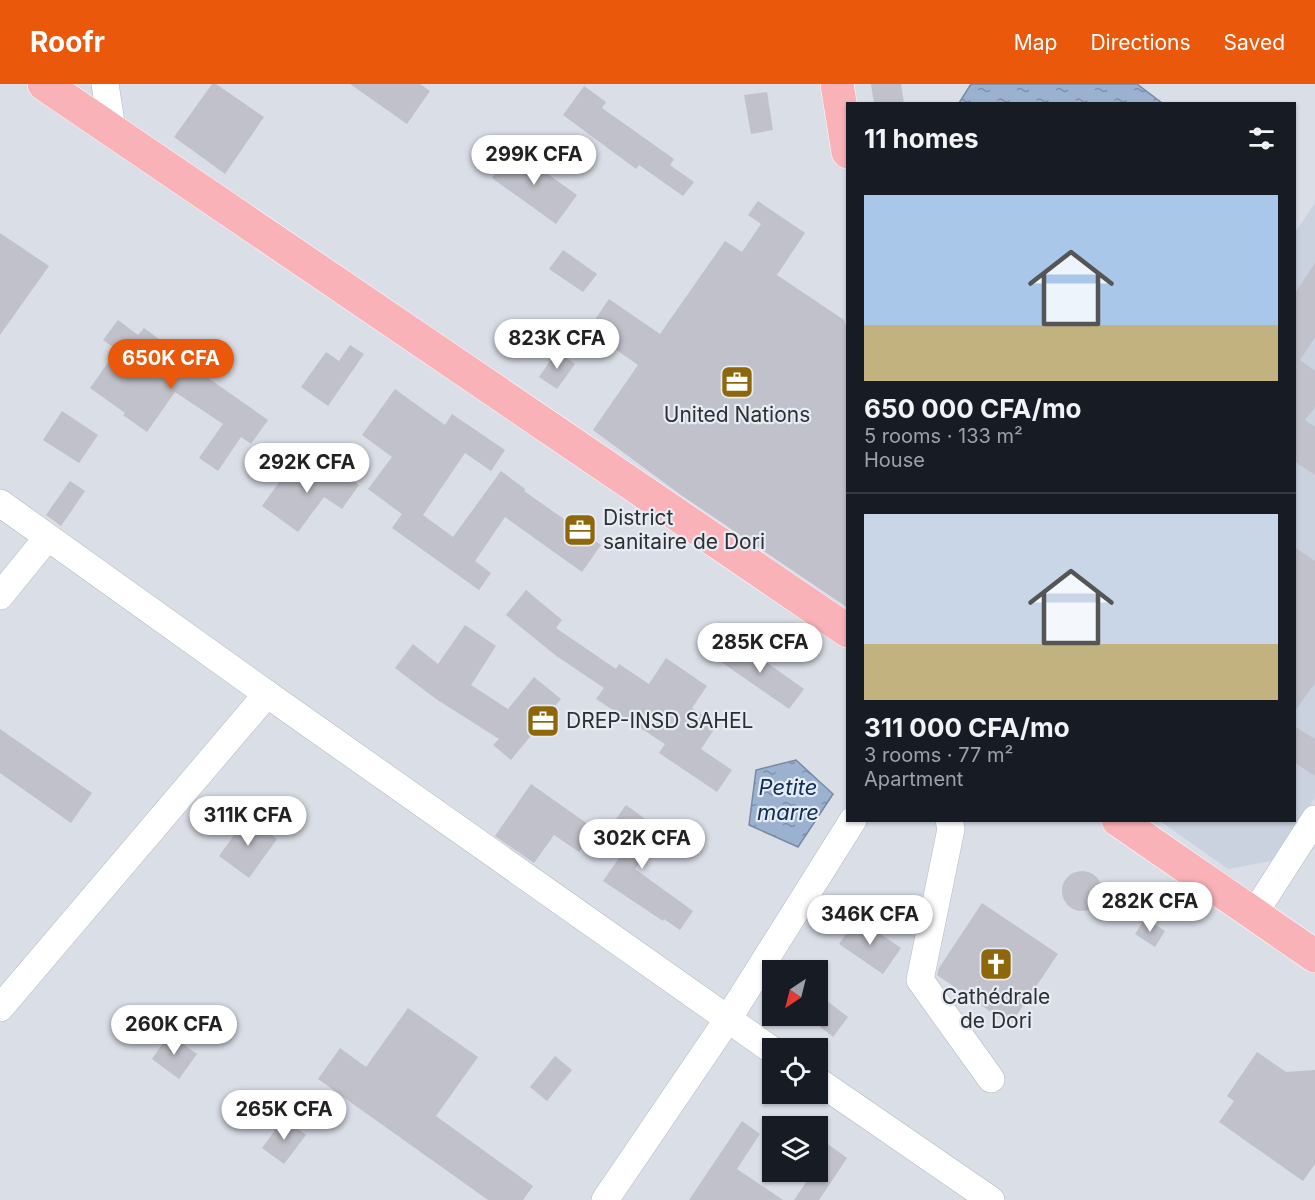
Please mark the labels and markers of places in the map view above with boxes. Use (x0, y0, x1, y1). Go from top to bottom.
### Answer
pin: 299K CFA (472, 135, 596, 186)
pin: 823K CFA (495, 319, 619, 370)
pin: 650K CFA (109, 339, 233, 390)
office icon: United Nations (719, 364, 755, 400)
place label: United Nations (664, 402, 810, 427)
pin: 292K CFA (245, 443, 369, 494)
place label: District sanitaire de Dori (603, 505, 765, 554)
office icon: District sanitaire de Dori (562, 512, 598, 548)
pin: 285K CFA (698, 623, 822, 674)
office icon: DREP-INSD SAHEL (525, 703, 561, 739)
place label: DREP-INSD SAHEL (566, 708, 753, 733)
pin: 311K CFA (186, 796, 310, 847)
pin: 302K CFA (580, 819, 704, 870)
pin: 282K CFA (1088, 882, 1212, 933)
pin: 346K CFA (808, 895, 932, 946)
church icon: Cathédrale de Dori (978, 946, 1014, 982)
place label: Cathédrale de Dori (942, 984, 1050, 1033)
pin: 260K CFA (112, 1005, 236, 1056)
pin: 265K CFA (222, 1090, 346, 1141)

